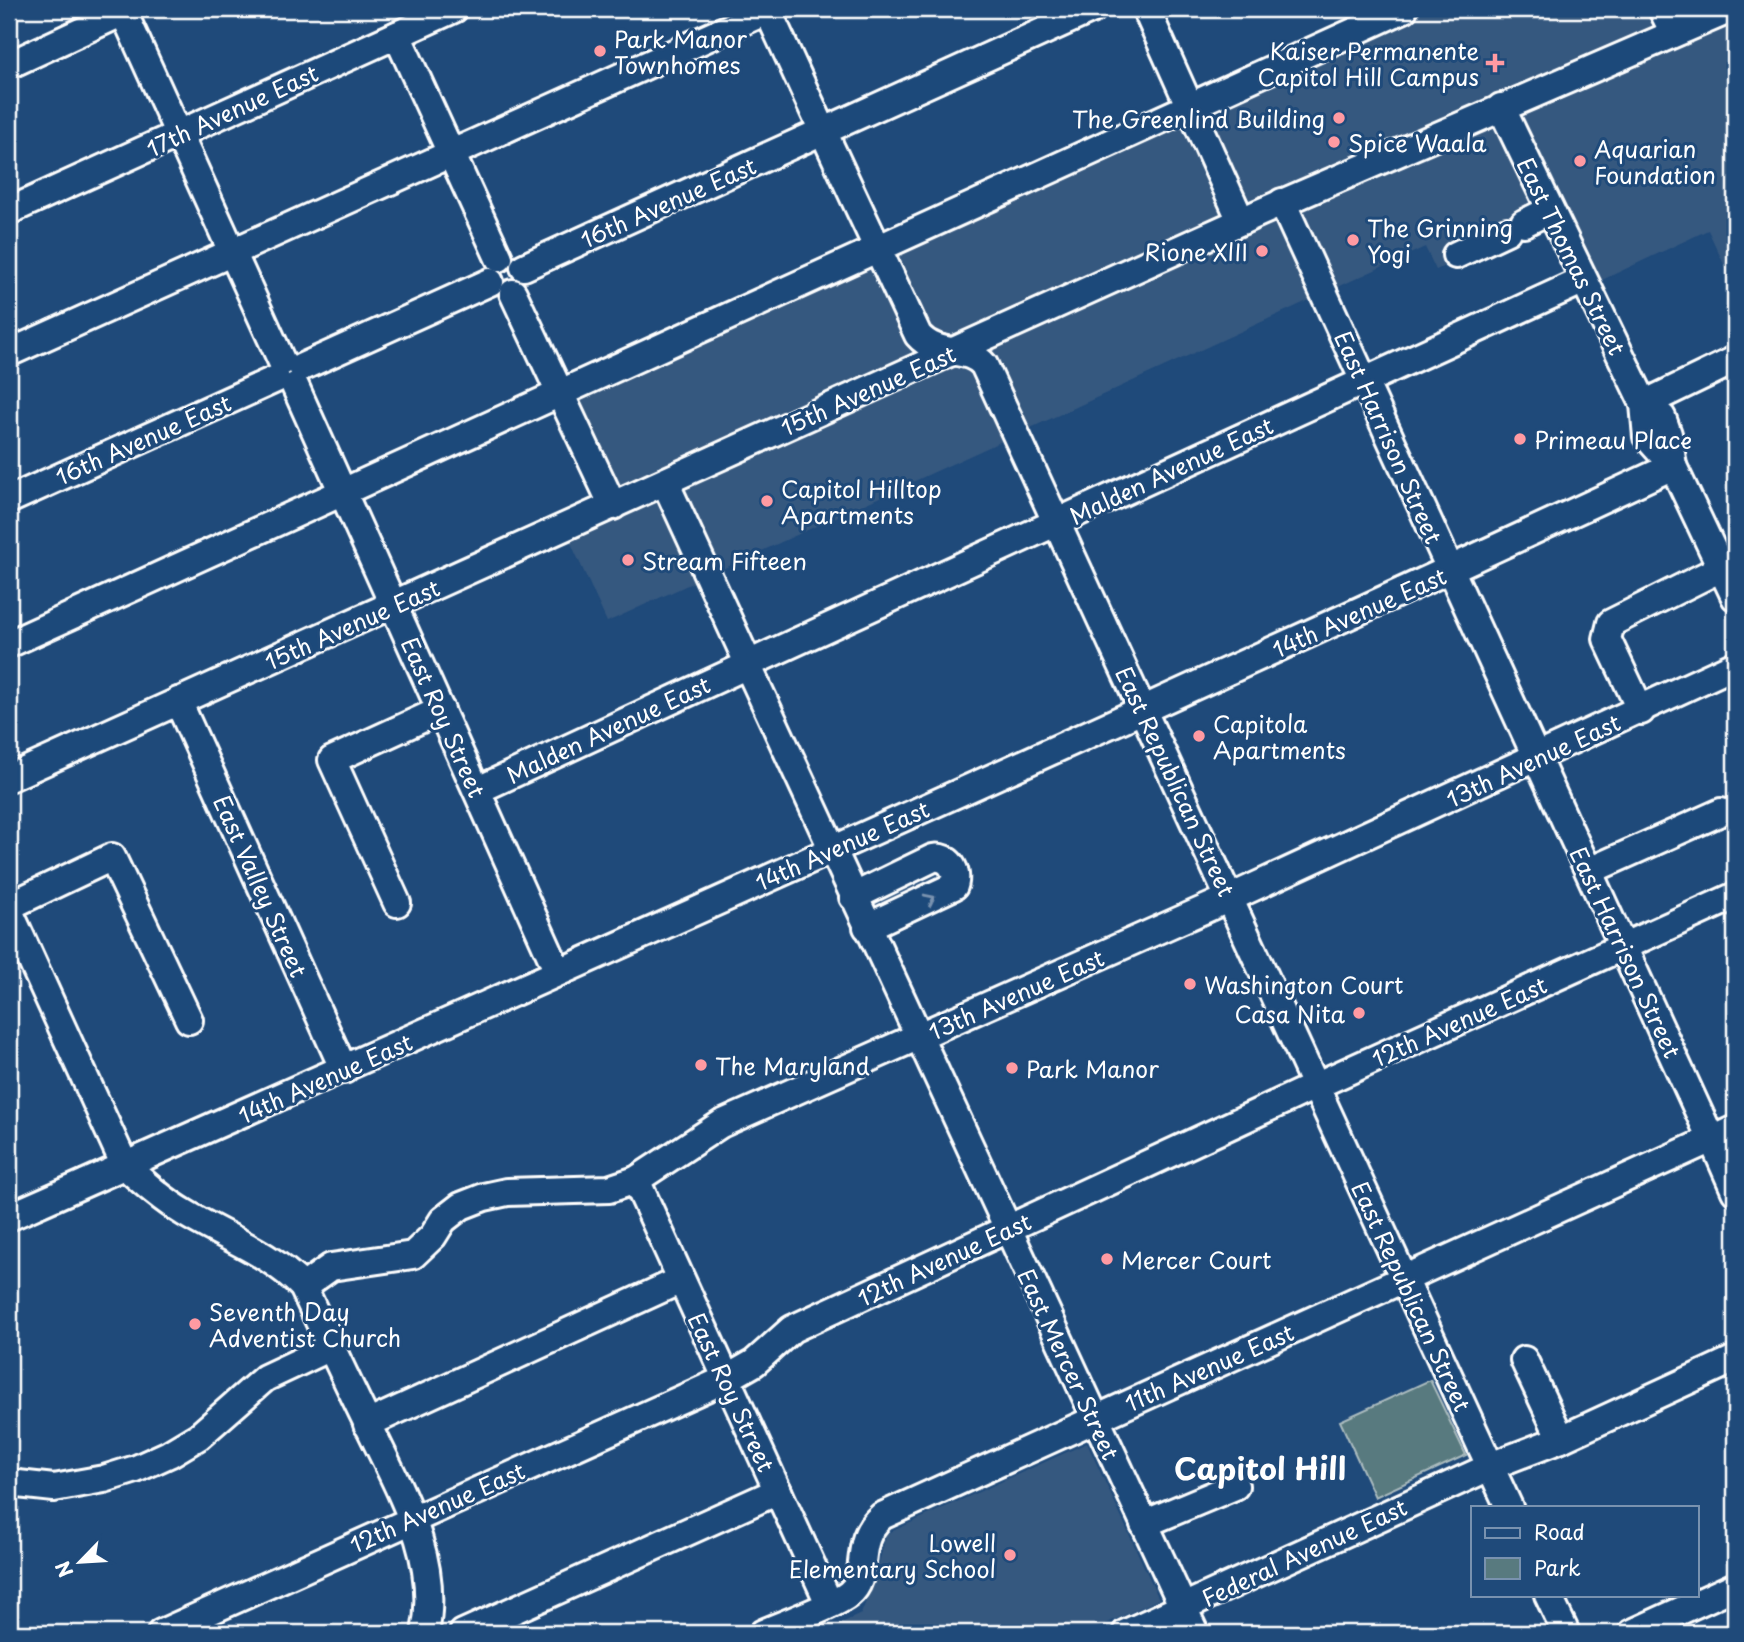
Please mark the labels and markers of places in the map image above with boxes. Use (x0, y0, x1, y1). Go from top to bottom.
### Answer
place label: Park Manor Townhomes (614, 21, 747, 82)
place label: Kaiser Permanente Capitol Hill Campus (1258, 33, 1479, 94)
marker: Park Manor Townhomes (592, 43, 608, 59)
marker: Kaiser Permanente Capitol Hill Campus (1485, 53, 1505, 73)
place label: The Greenlind Building (1072, 101, 1325, 136)
marker: The Greenlind Building (1331, 110, 1347, 126)
place label: Spice Waala (1348, 125, 1486, 160)
place label: Aquarian Foundation (1594, 131, 1716, 192)
marker: Spice Waala (1326, 134, 1342, 150)
marker: Aquarian Foundation (1572, 153, 1588, 169)
place label: The Grinning Yogi (1367, 210, 1513, 271)
marker: The Grinning Yogi (1345, 232, 1361, 248)
place label: Rione XIII (1144, 234, 1248, 269)
marker: Rione XIII (1254, 243, 1270, 259)
place label: Primeau Place (1534, 422, 1692, 457)
marker: Primeau Place (1512, 431, 1528, 447)
place label: Capitol Hilltop Apartments (781, 471, 942, 532)
marker: Capitol Hilltop Apartments (759, 493, 775, 509)
place label: Stream Fifteen (642, 543, 807, 578)
marker: Stream Fifteen (620, 552, 636, 568)
place label: Capitola Apartments (1213, 706, 1346, 767)
marker: Capitola Apartments (1191, 728, 1207, 744)
place label: Washington Court (1204, 967, 1403, 1002)
marker: Washington Court (1182, 976, 1198, 992)
place label: Casa Nita (1235, 996, 1346, 1031)
marker: Casa Nita (1351, 1005, 1367, 1021)
place label: The Maryland (715, 1048, 870, 1083)
place label: Park Manor (1026, 1051, 1159, 1086)
marker: The Maryland (693, 1057, 709, 1073)
marker: Park Manor (1004, 1060, 1020, 1076)
place label: Mercer Court (1121, 1242, 1272, 1277)
marker: Mercer Court (1099, 1251, 1115, 1267)
place label: Seventh Day Adventist Church (209, 1294, 401, 1355)
marker: Seventh Day Adventist Church (187, 1316, 203, 1332)
place label: Lowell Elementary School (789, 1525, 996, 1586)
marker: Lowell Elementary School (1002, 1547, 1018, 1563)

